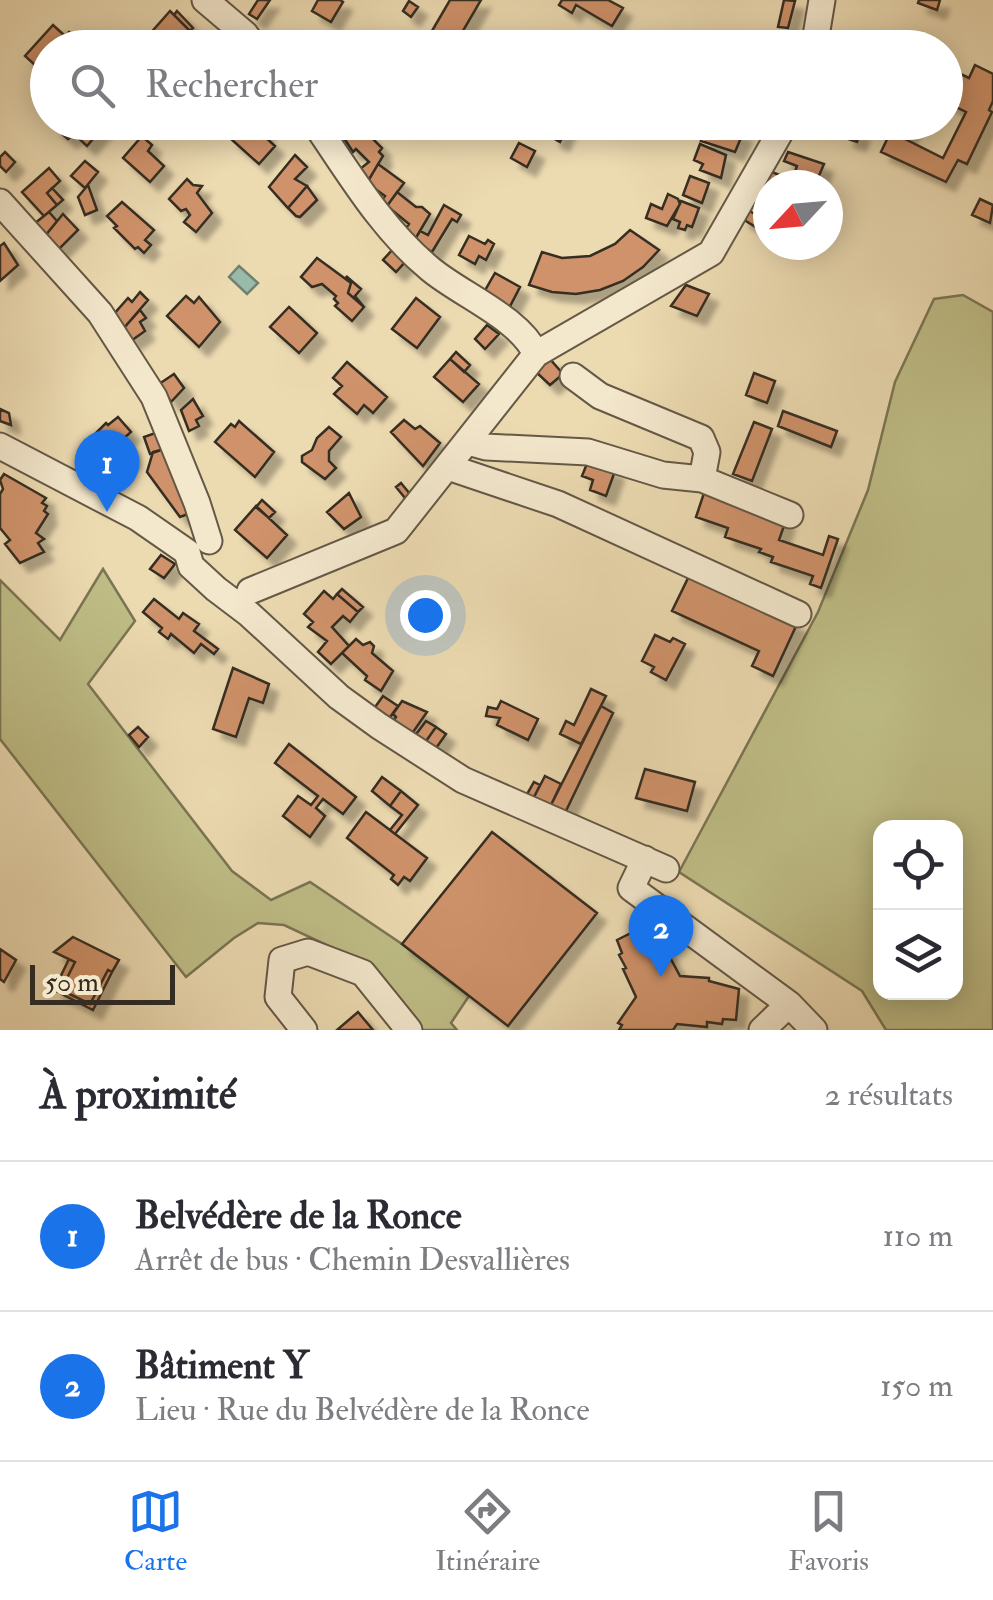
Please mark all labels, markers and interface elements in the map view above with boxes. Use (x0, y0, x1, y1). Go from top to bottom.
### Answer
search box (30, 30, 963, 140)
icon: search (65, 58, 120, 113)
text: Rechercher (145, 61, 318, 109)
north arrow (753, 170, 843, 260)
pin: 1 (74, 430, 140, 512)
your location (400, 590, 451, 641)
map controls (873, 820, 963, 1000)
button: locate (873, 820, 963, 910)
pin: 2 (628, 894, 694, 977)
button: layers (873, 910, 963, 1000)
scale bar (30, 960, 175, 1004)
text: 50 m (45, 965, 99, 1000)
text: À proximité (40, 1069, 236, 1121)
text: 2 résultats (824, 1075, 953, 1115)
text: Belvédère de la Ronce (135, 1192, 462, 1240)
text: 1 (67, 1216, 78, 1256)
text: 110 m (882, 1216, 953, 1256)
text: Arrêt de bus · Chemin Desvallières (135, 1240, 570, 1280)
text: Bâtiment Y (135, 1342, 309, 1390)
text: 2 (64, 1366, 81, 1406)
text: 150 m (880, 1366, 953, 1406)
text: Lieu · Rue du Belvédère de la Ronce (135, 1390, 590, 1430)
tab: Carte (124, 1484, 187, 1579)
tab: Itinéraire (435, 1484, 540, 1579)
tab: Favoris (788, 1484, 869, 1579)

